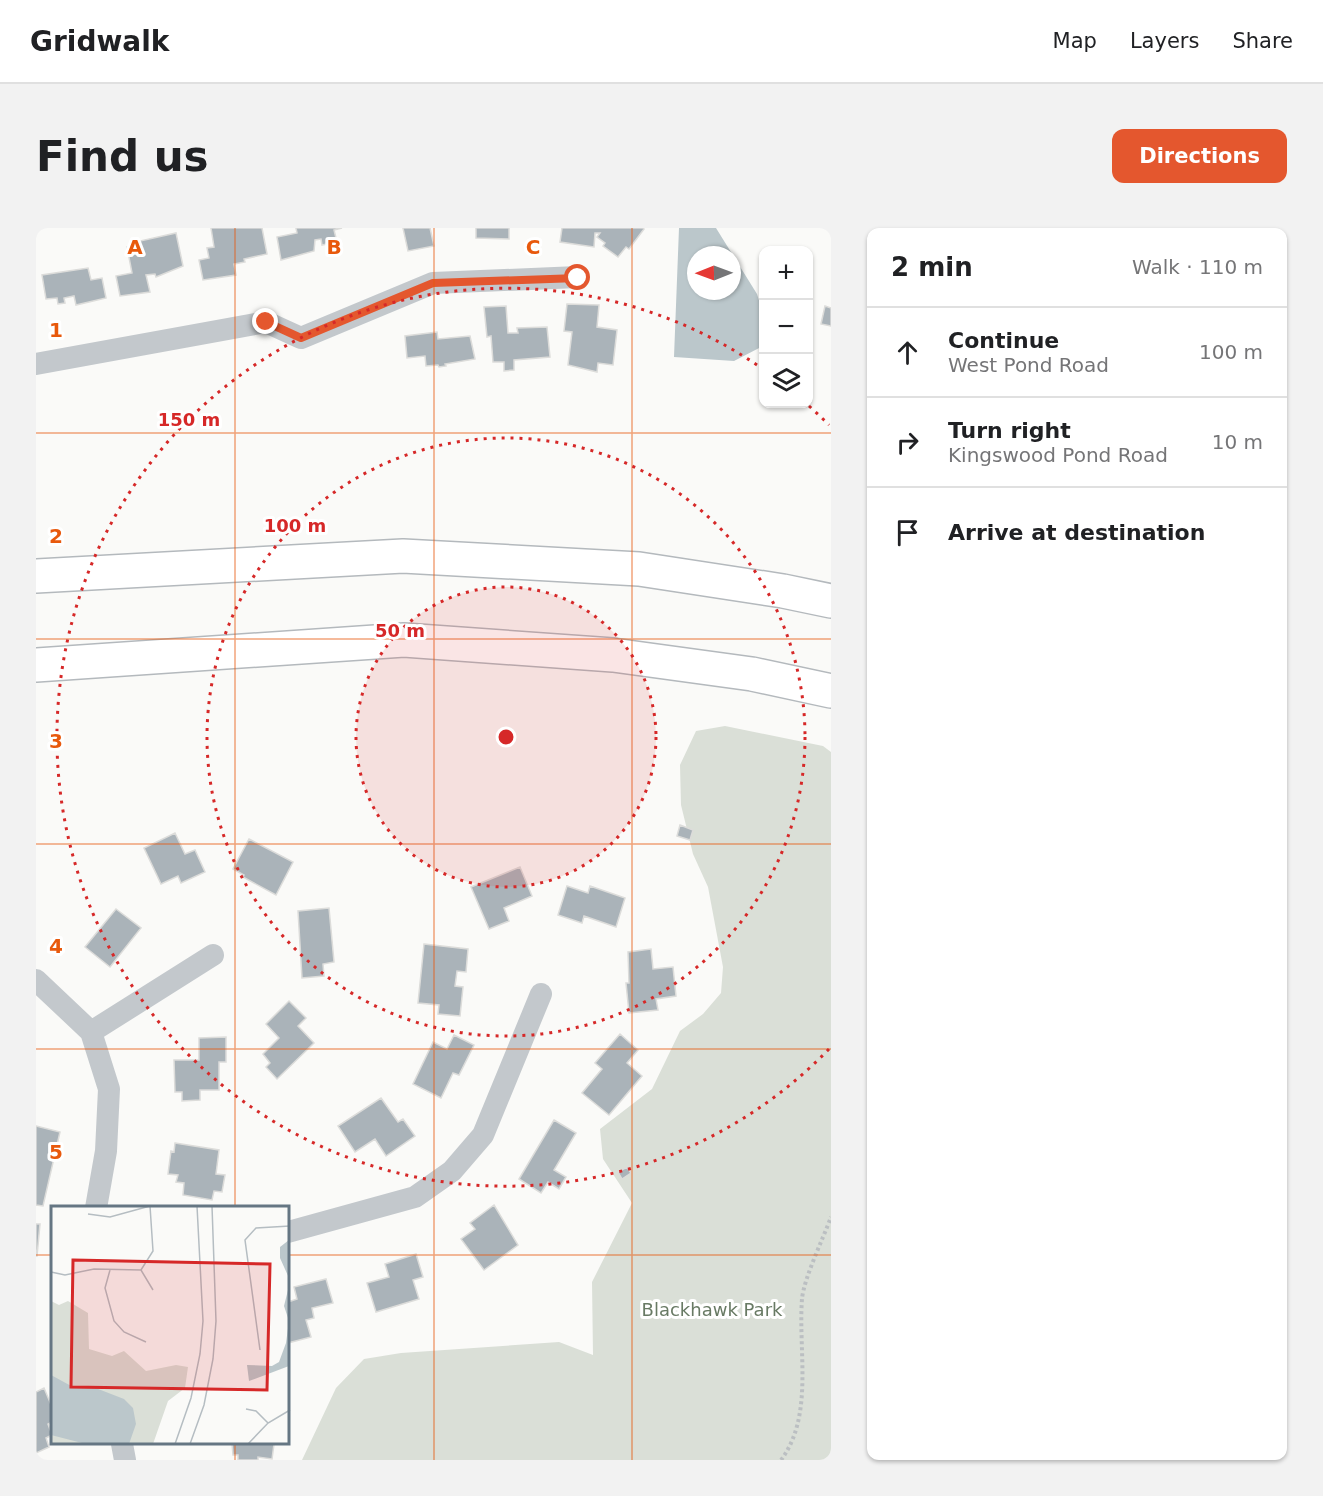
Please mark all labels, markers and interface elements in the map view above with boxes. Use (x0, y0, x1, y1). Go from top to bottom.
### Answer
text: Gridwalk (30, 25, 169, 58)
text: Map (1053, 29, 1097, 53)
text: Layers (1130, 29, 1199, 53)
text: Share (1232, 29, 1293, 53)
button: Directions (1112, 129, 1287, 183)
text: Find us (36, 132, 209, 181)
text: A (127, 235, 143, 259)
text: B (326, 235, 342, 259)
text: C (526, 235, 540, 259)
north arrow (687, 246, 741, 300)
map controls (759, 246, 813, 408)
button: + (759, 246, 813, 300)
text: 2 min (891, 252, 973, 282)
text: Walk · 110 m (1132, 255, 1263, 279)
route start (564, 264, 590, 290)
button: − (759, 300, 813, 354)
route end (252, 308, 278, 334)
text: 1 (49, 318, 63, 342)
text: Continue (948, 328, 1059, 353)
icon: ahead (891, 336, 924, 369)
text: 100 m (1199, 340, 1263, 364)
text: West Pond Road (948, 353, 1109, 377)
button: layers (759, 354, 813, 408)
text: 150 m (158, 409, 220, 430)
text: Turn right (948, 418, 1071, 443)
icon: right (891, 426, 924, 459)
text: 10 m (1212, 430, 1263, 454)
text: Kingswood Pond Road (948, 443, 1168, 467)
text: 100 m (264, 515, 326, 536)
icon: arrive (891, 516, 924, 549)
text: Arrive at destination (948, 520, 1205, 545)
text: 2 (49, 524, 63, 548)
text: 50 m (375, 620, 425, 641)
centre of rings (496, 727, 516, 747)
text: 3 (49, 729, 63, 753)
text: 4 (49, 934, 63, 958)
text: 5 (49, 1140, 63, 1164)
inset map (51, 1206, 290, 1445)
park label: Blackhawk Park (642, 1299, 783, 1320)

